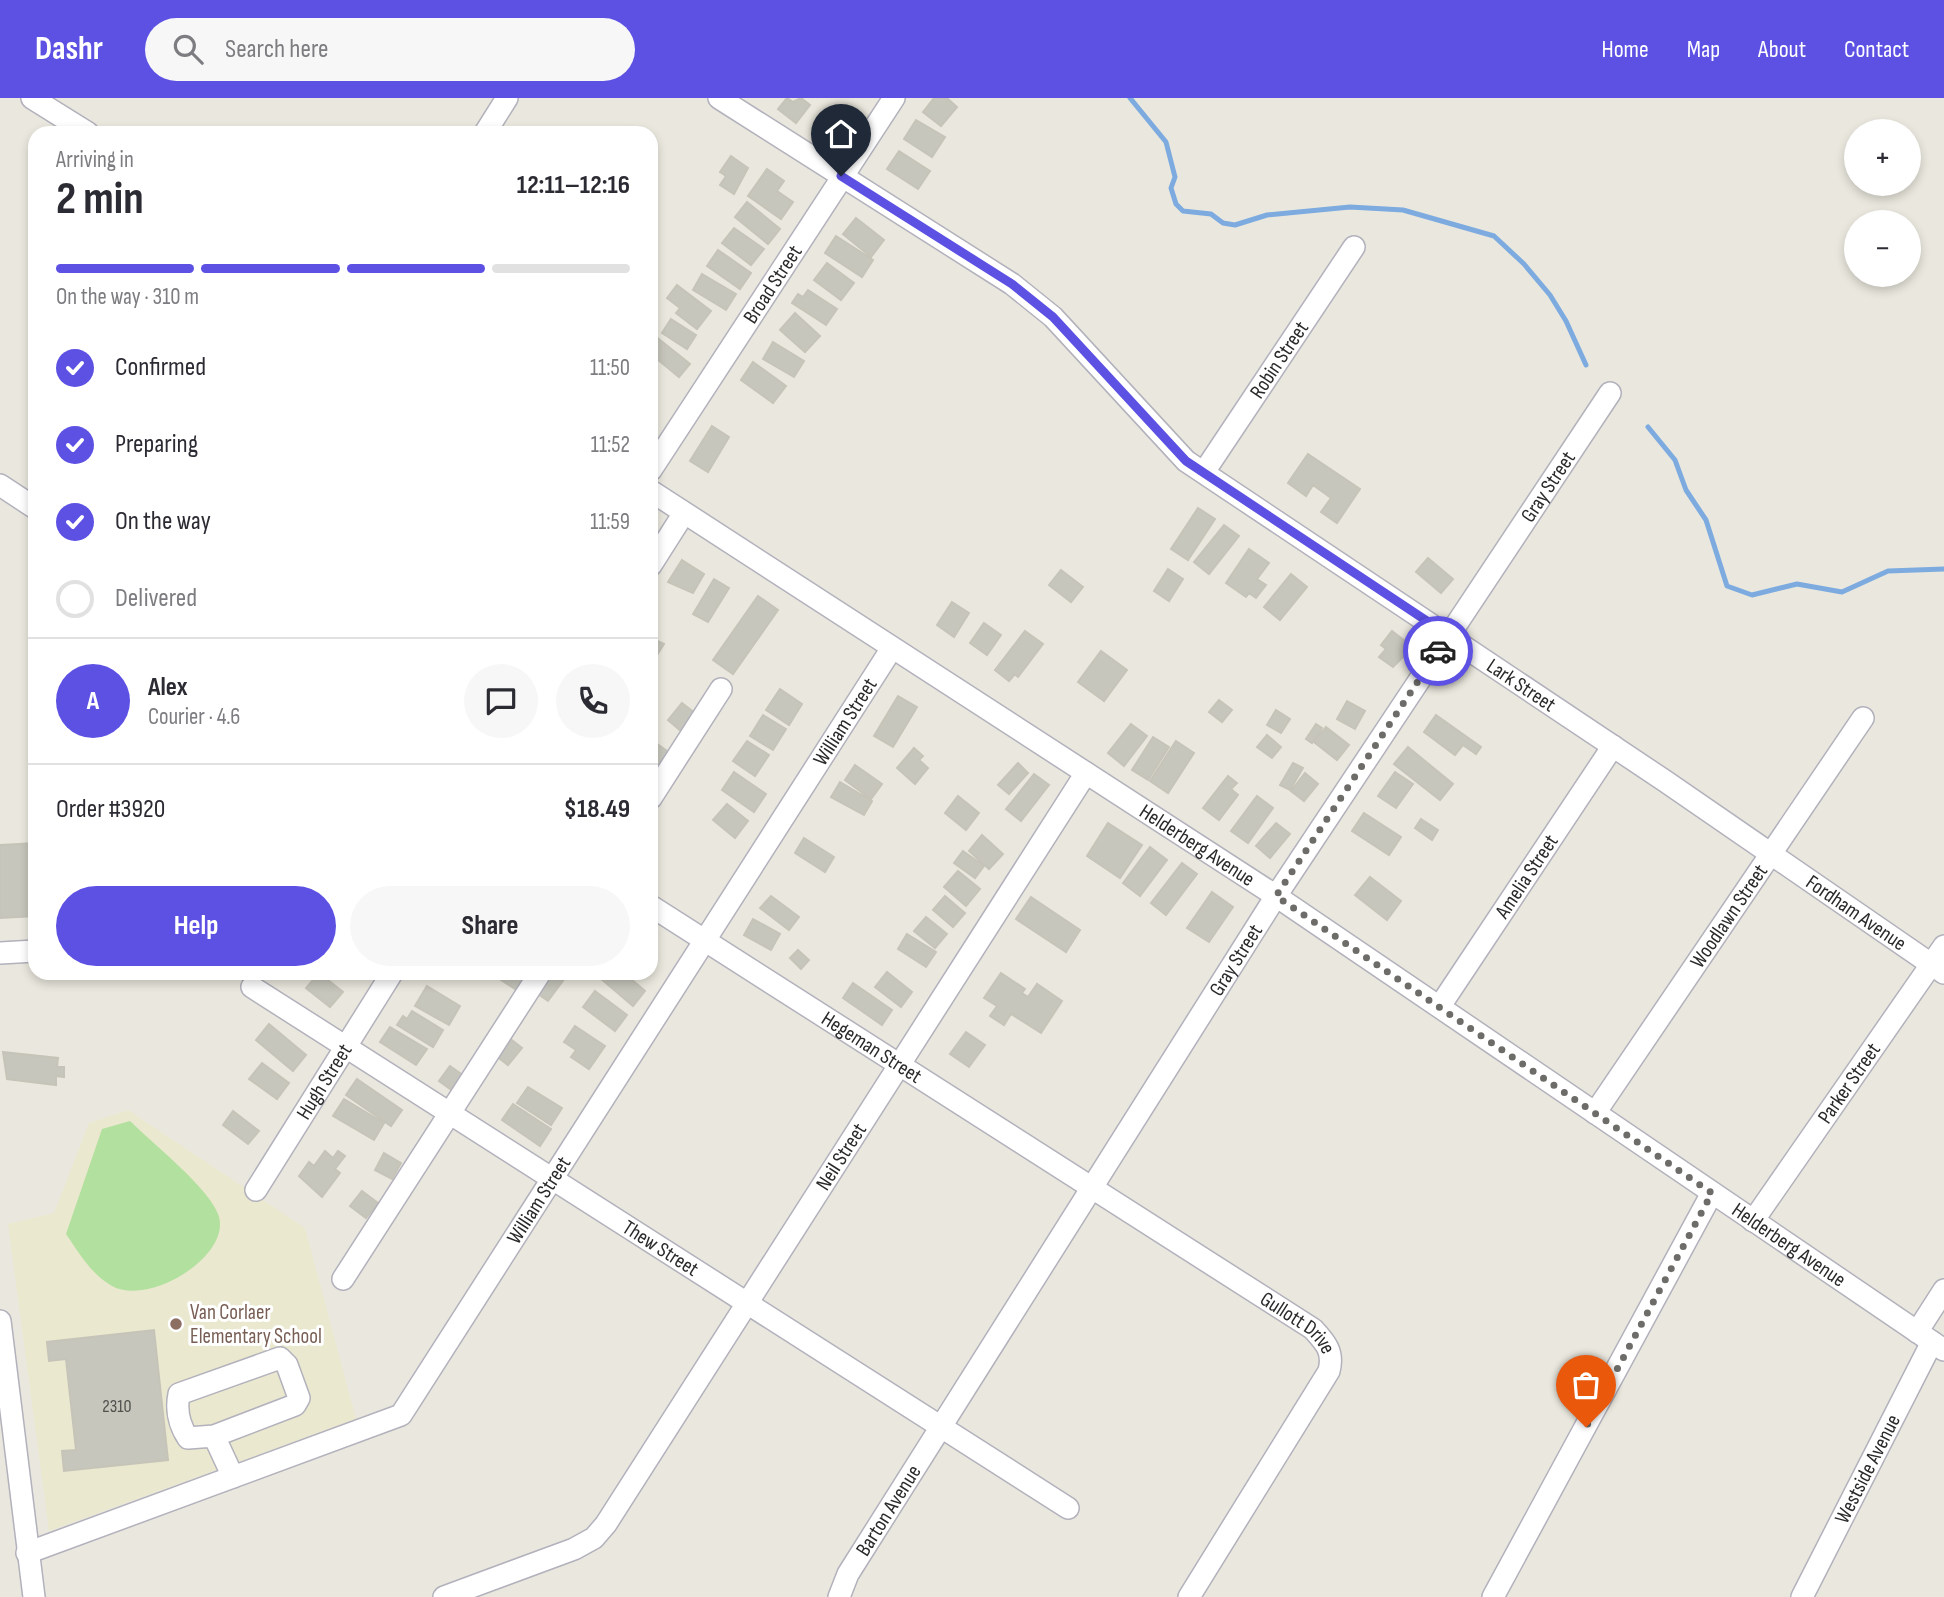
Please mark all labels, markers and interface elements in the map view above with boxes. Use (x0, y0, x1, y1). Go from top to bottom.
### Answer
search box (145, 18, 635, 81)
text: Dashr (35, 29, 103, 69)
icon: search (169, 30, 207, 68)
text: Search here (225, 34, 328, 65)
text: Home (1601, 35, 1649, 64)
text: Map (1687, 35, 1720, 64)
text: About (1758, 35, 1806, 64)
text: Contact (1844, 35, 1909, 64)
pin (811, 104, 871, 176)
icon: home (822, 115, 860, 153)
map controls (1844, 119, 1921, 287)
button: + (1844, 119, 1921, 196)
text: Arriving in (56, 146, 134, 174)
text: 12:11–12:16 (517, 170, 630, 201)
text: 2 min (56, 172, 144, 227)
button: − (1844, 210, 1921, 287)
street label: Broad Street (738, 240, 807, 328)
text: On the way · 310 m (56, 283, 199, 311)
street label: Robin Street (1244, 316, 1314, 403)
icon: check (56, 349, 94, 387)
text: Confirmed (115, 352, 206, 383)
text: 11:50 (590, 354, 630, 382)
icon: check (56, 426, 94, 464)
text: Preparing (115, 429, 198, 460)
text: 11:52 (591, 431, 630, 459)
street label: Gray Street (1515, 446, 1580, 527)
icon: check (56, 503, 94, 541)
text: On the way (115, 506, 211, 537)
text: 11:59 (590, 508, 630, 536)
text: Delivered (115, 583, 197, 614)
courier (1403, 616, 1473, 686)
icon: car (1419, 632, 1457, 670)
street label: Lark Street (1482, 653, 1561, 717)
button: chat (464, 664, 538, 738)
button: phone (556, 664, 630, 738)
text: Alex (148, 672, 188, 703)
street label: William Street (808, 673, 882, 770)
text: A (87, 686, 99, 717)
text: Courier · 4.6 (148, 703, 240, 731)
text: Order #3920 (56, 794, 165, 825)
text: $18.49 (564, 794, 630, 825)
street label: Helderberg Avenue (1135, 799, 1260, 891)
street label: Amelia Street (1489, 829, 1563, 924)
street label: Woodlawn Street (1685, 859, 1773, 973)
street label: Fordham Avenue (1801, 869, 1911, 956)
button: Help (56, 886, 336, 966)
button: Share (350, 886, 630, 966)
street label: Gray Street (1204, 919, 1268, 1000)
street label: Hegeman Street (817, 1006, 927, 1088)
street label: Parker Street (1812, 1038, 1886, 1128)
street label: Hugh Street (291, 1039, 357, 1124)
street label: Neil Street (810, 1118, 872, 1195)
street label: William Street (501, 1151, 576, 1248)
street label: Helderberg Avenue (1727, 1197, 1851, 1292)
street label: Thew Street (618, 1215, 703, 1281)
street label: Gullott Drive (1256, 1286, 1341, 1357)
place label: Van Corlaer Elementary School (190, 1300, 322, 1349)
marker: Van Corlaer Elementary School (168, 1316, 184, 1332)
pin (1556, 1355, 1616, 1427)
icon: bag (1567, 1366, 1605, 1404)
house number: 2310 (102, 1396, 132, 1417)
street label: Westside Avenue (1829, 1410, 1906, 1527)
street label: Barton Avenue (850, 1460, 926, 1560)

